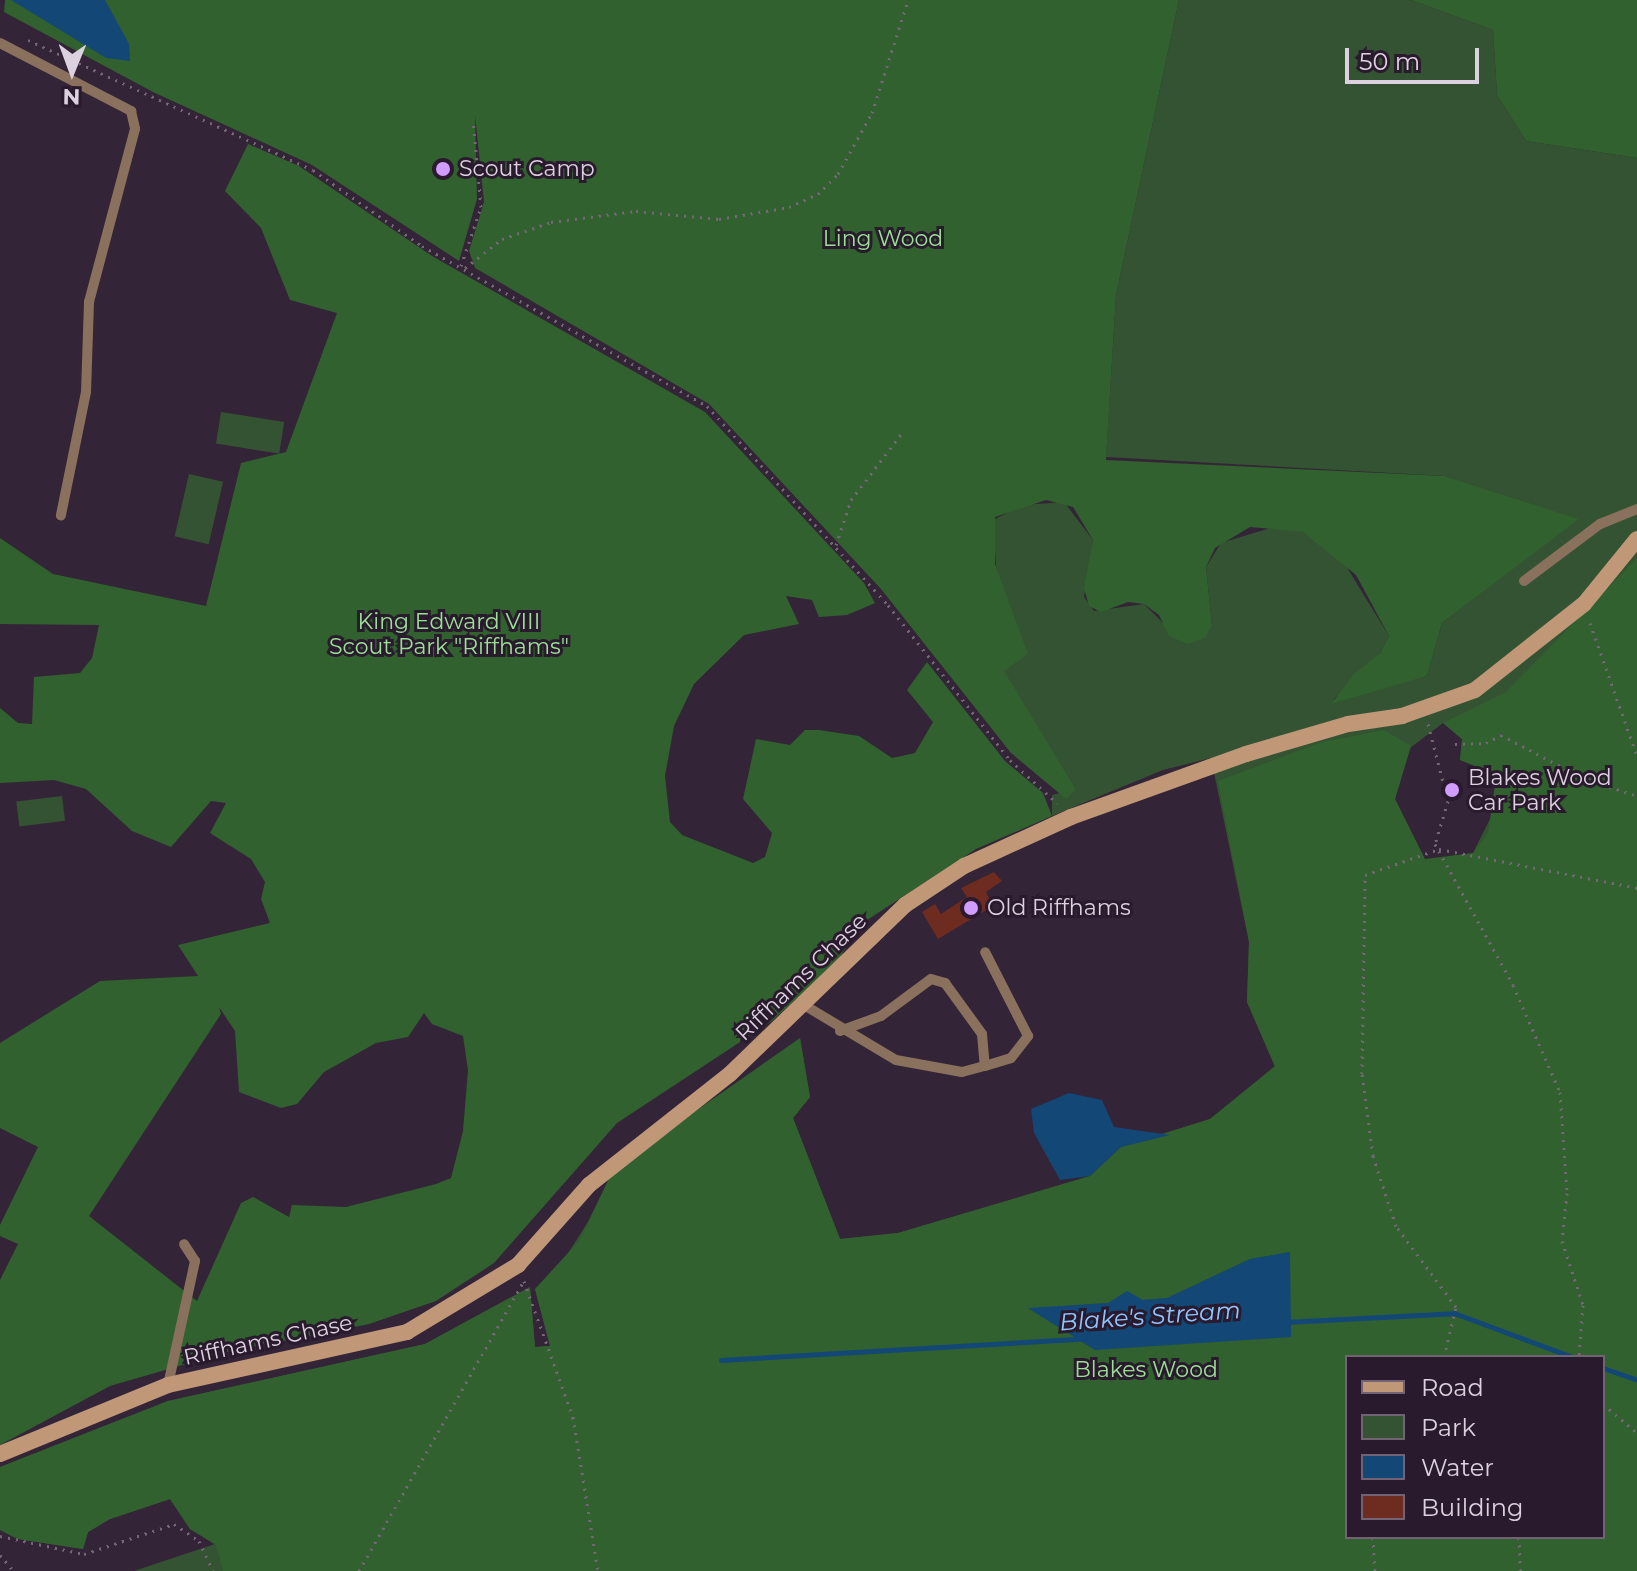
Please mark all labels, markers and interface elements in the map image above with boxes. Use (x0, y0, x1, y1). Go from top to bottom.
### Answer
north arrow (32, 32, 112, 112)
scale bar (1349, 32, 1483, 82)
text: 50 m (1359, 47, 1420, 76)
text: N (62, 83, 81, 110)
place label: Scout Camp (459, 156, 595, 182)
marker: Scout Camp (434, 160, 452, 178)
park label: Ling Wood (823, 226, 943, 252)
park label: King Edward VIII Scout Park "Riffhams" (329, 608, 569, 660)
place label: Blakes Wood Car Park (1468, 764, 1612, 816)
marker: Blakes Wood Car Park (1443, 781, 1461, 799)
place label: Old Riffhams (987, 895, 1131, 921)
marker: Old Riffhams (962, 899, 980, 917)
street label: Riffhams Chase (730, 908, 872, 1046)
water label: Blake's Stream (1059, 1295, 1241, 1337)
street label: Riffhams Chase (181, 1309, 355, 1371)
legend (1345, 1355, 1605, 1539)
park label: Blakes Wood (1074, 1357, 1218, 1383)
text: Road (1421, 1373, 1484, 1402)
text: Park (1421, 1413, 1476, 1442)
text: Water (1421, 1453, 1494, 1482)
text: Building (1421, 1493, 1524, 1522)

